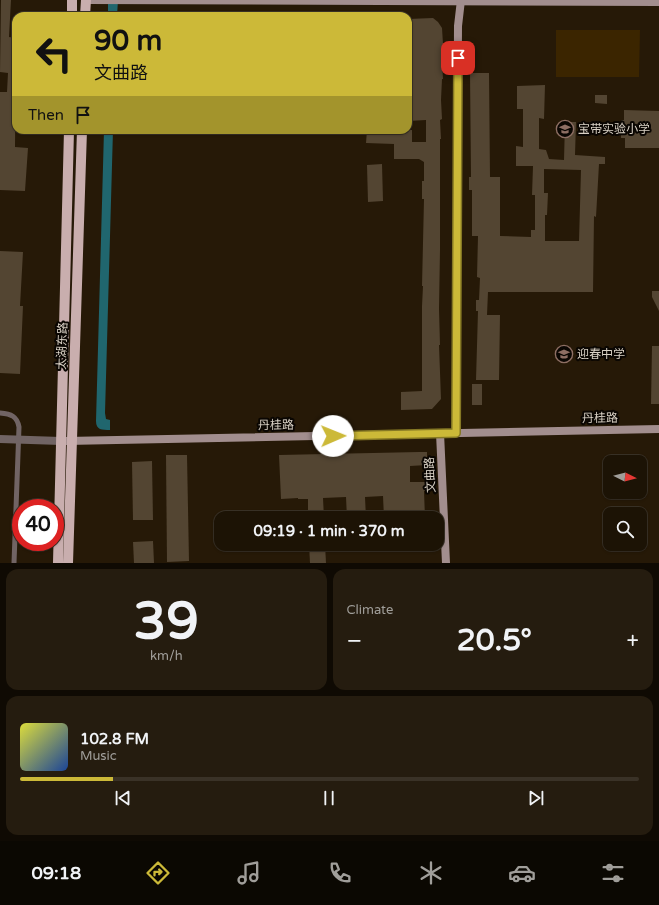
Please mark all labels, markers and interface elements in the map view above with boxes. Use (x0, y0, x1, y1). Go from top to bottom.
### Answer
text: 90 m (94, 24, 162, 58)
icon: left (28, 28, 80, 80)
pin (441, 41, 475, 75)
icon: arrive (447, 47, 469, 69)
text: 文曲路 (94, 62, 148, 84)
icon: arrive (72, 104, 94, 126)
text: Then (28, 106, 64, 124)
school or university icon: 宝带实验小学 (555, 119, 575, 139)
place label: 宝带实验小学 (578, 122, 650, 136)
street label: 太湖东路 (54, 322, 70, 370)
school or university icon: 迎春中学 (554, 344, 574, 364)
place label: 迎春中学 (577, 347, 625, 361)
street label: 丹桂路 (582, 411, 618, 425)
position arrow (312, 415, 354, 457)
street label: 丹桂路 (258, 418, 294, 432)
north arrow (603, 455, 647, 499)
map controls (603, 455, 647, 551)
street label: 文曲路 (422, 457, 438, 493)
speed limit sign: 40 (12, 499, 64, 551)
button: search (603, 507, 647, 551)
text: 09:19 · 1 min · 370 m (254, 522, 404, 540)
text: 39 (134, 590, 199, 653)
text: Climate (347, 602, 393, 618)
text: 20.5° (457, 622, 532, 659)
text: − (347, 628, 362, 654)
text: + (627, 628, 639, 654)
text: km/h (150, 648, 183, 664)
text: 102.8 FM (80, 730, 149, 748)
text: Music (80, 748, 117, 764)
icon: previous (112, 787, 134, 809)
icon: pause (318, 787, 340, 809)
icon: next (525, 787, 547, 809)
icon: directions (144, 859, 172, 887)
icon: music (235, 859, 263, 887)
icon: phone (326, 859, 354, 887)
icon: climate (417, 859, 445, 887)
icon: car (508, 859, 536, 887)
icon: filters (599, 859, 627, 887)
text: 09:18 (32, 862, 81, 884)

